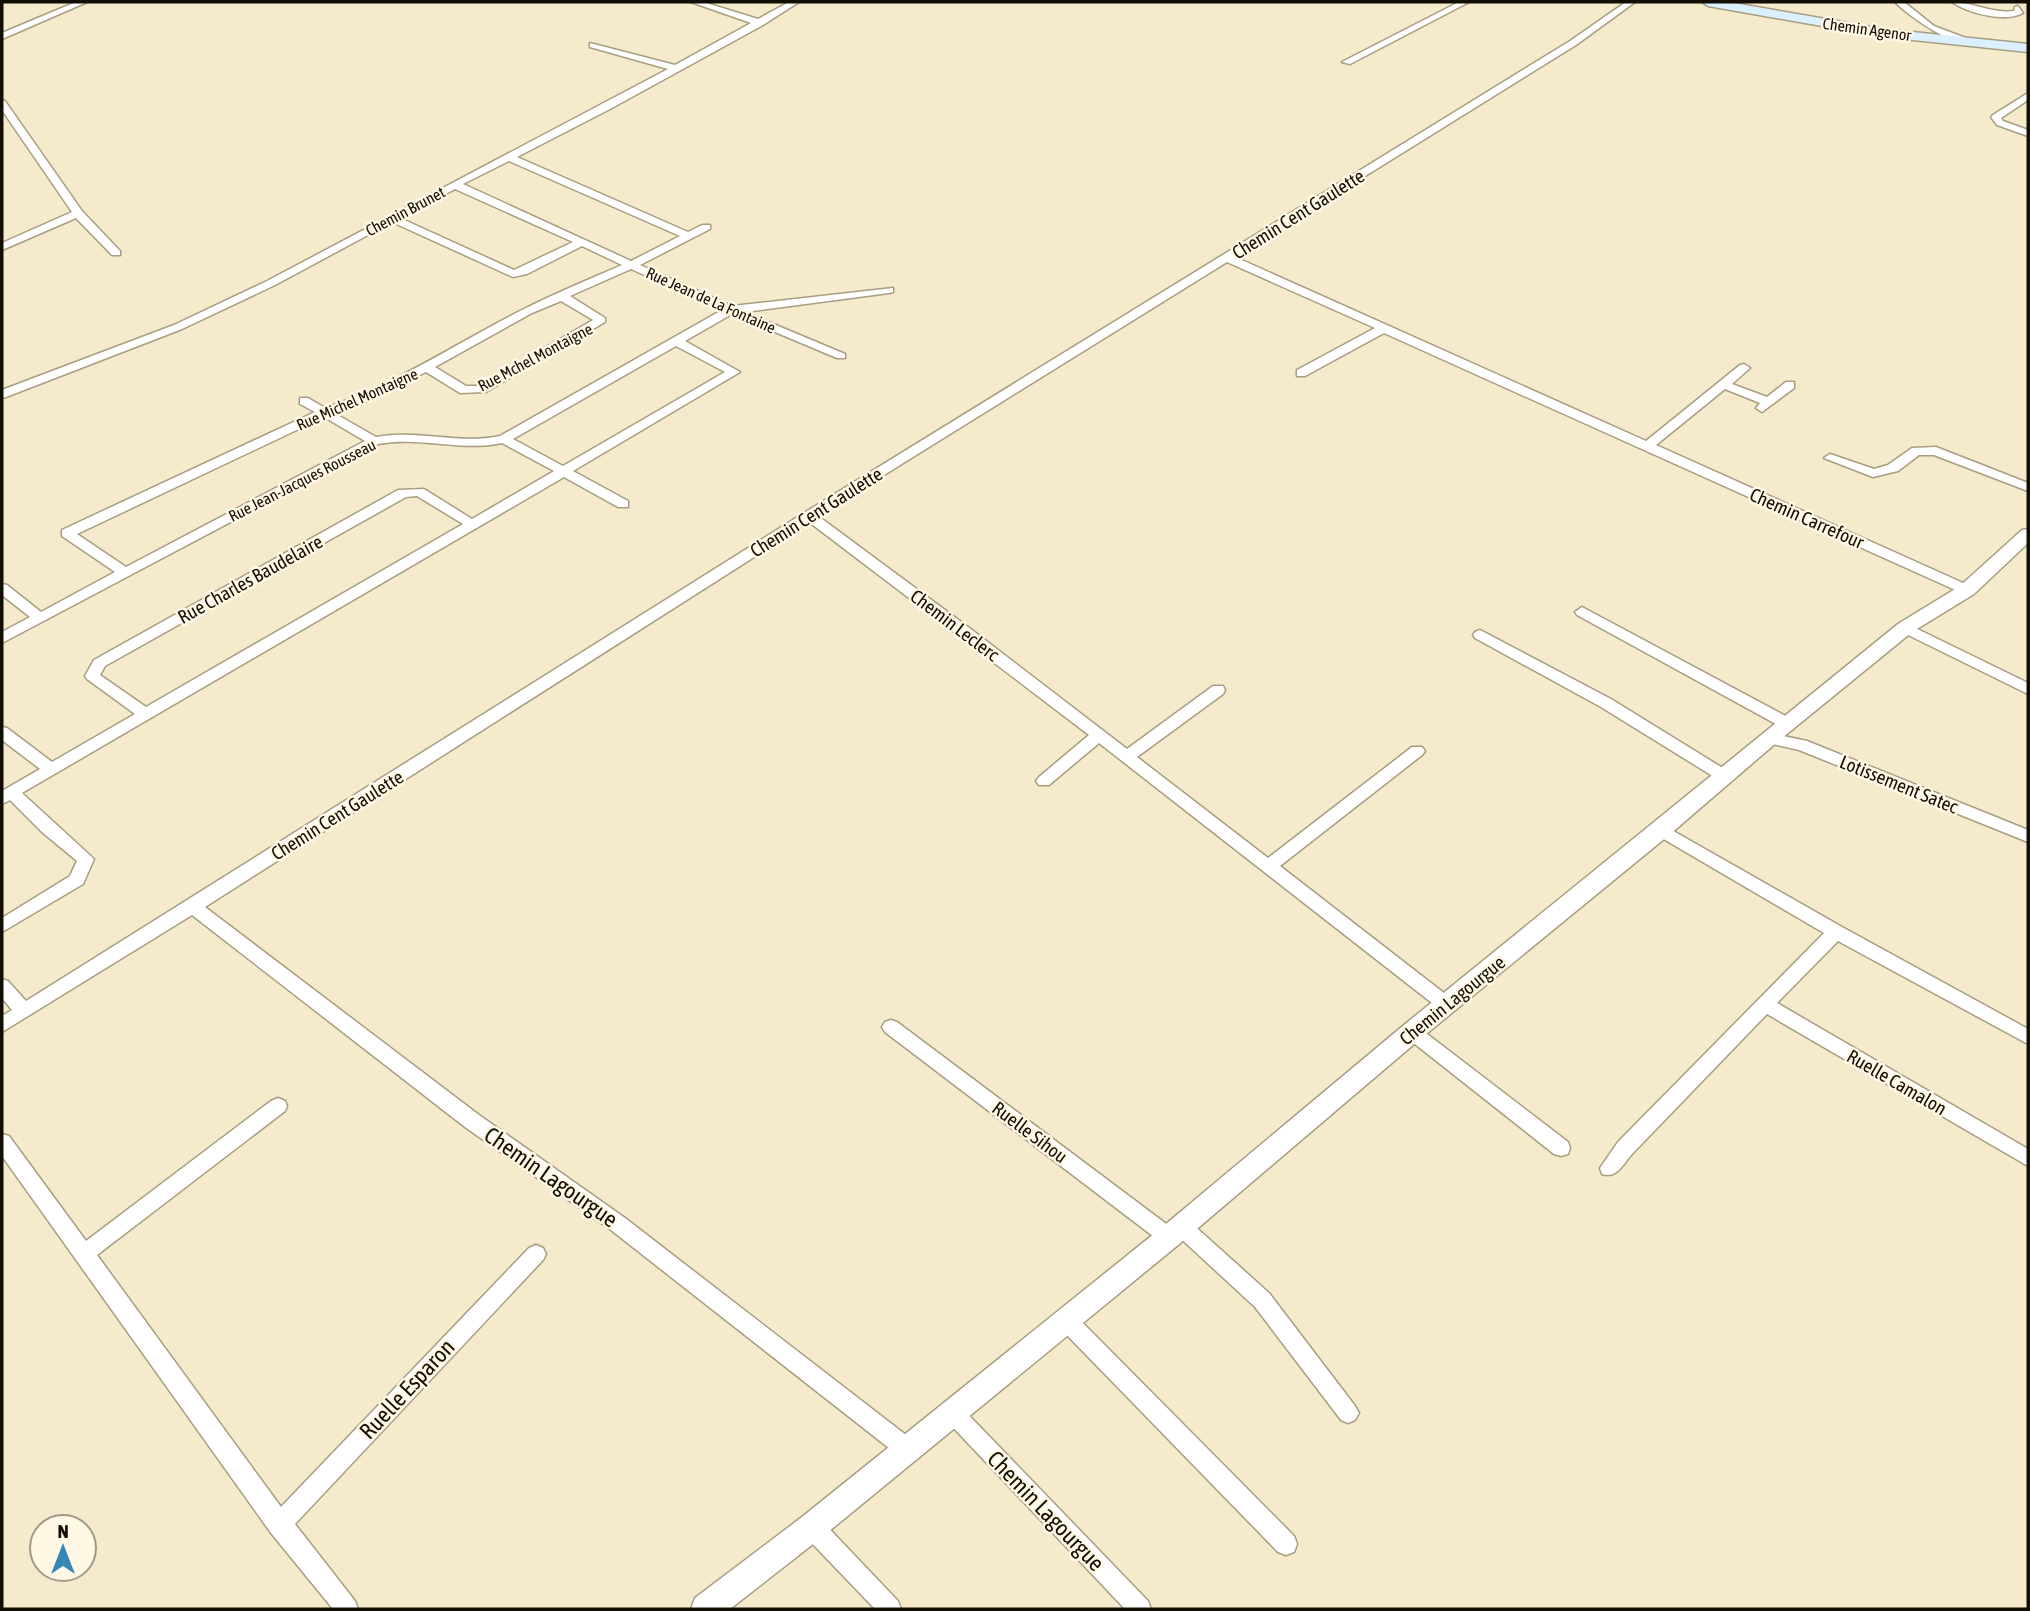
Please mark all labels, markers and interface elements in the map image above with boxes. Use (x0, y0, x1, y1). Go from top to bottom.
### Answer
street label: Chemin Agenor (1822, 14, 1913, 45)
street label: Chemin Cent Gaulette (1228, 164, 1368, 264)
street label: Chemin Brunet (362, 182, 448, 239)
street label: Rue Jean de La Fontaine (643, 263, 779, 337)
street label: Rue Mchel Montaigne (475, 319, 596, 396)
street label: Rue Michel Montaigne (294, 364, 421, 435)
street label: Rue Jean-Jacques Rousseau (225, 435, 379, 526)
street label: Chemin Cent Gaulette (746, 462, 886, 562)
street label: Chemin Carrefour (1747, 483, 1868, 553)
street label: Rue Charles Baudelaire (174, 530, 326, 628)
street label: Chemin Leclerc (906, 585, 1004, 666)
street label: Lotissement Satec (1837, 750, 1962, 818)
street label: Chemin Cent Gaulette (267, 765, 407, 865)
street label: Chemin Lagourgue (1395, 951, 1509, 1049)
street label: Ruelle Camalon (1843, 1045, 1951, 1119)
street label: Ruelle Sihou (988, 1097, 1072, 1167)
street label: Chemin Lagourgue (479, 1121, 623, 1233)
street label: Ruelle Esparon (354, 1334, 460, 1444)
street label: Chemin Lagourgue (982, 1446, 1110, 1576)
north arrow (28, 1513, 98, 1583)
text: N (57, 1520, 69, 1542)

